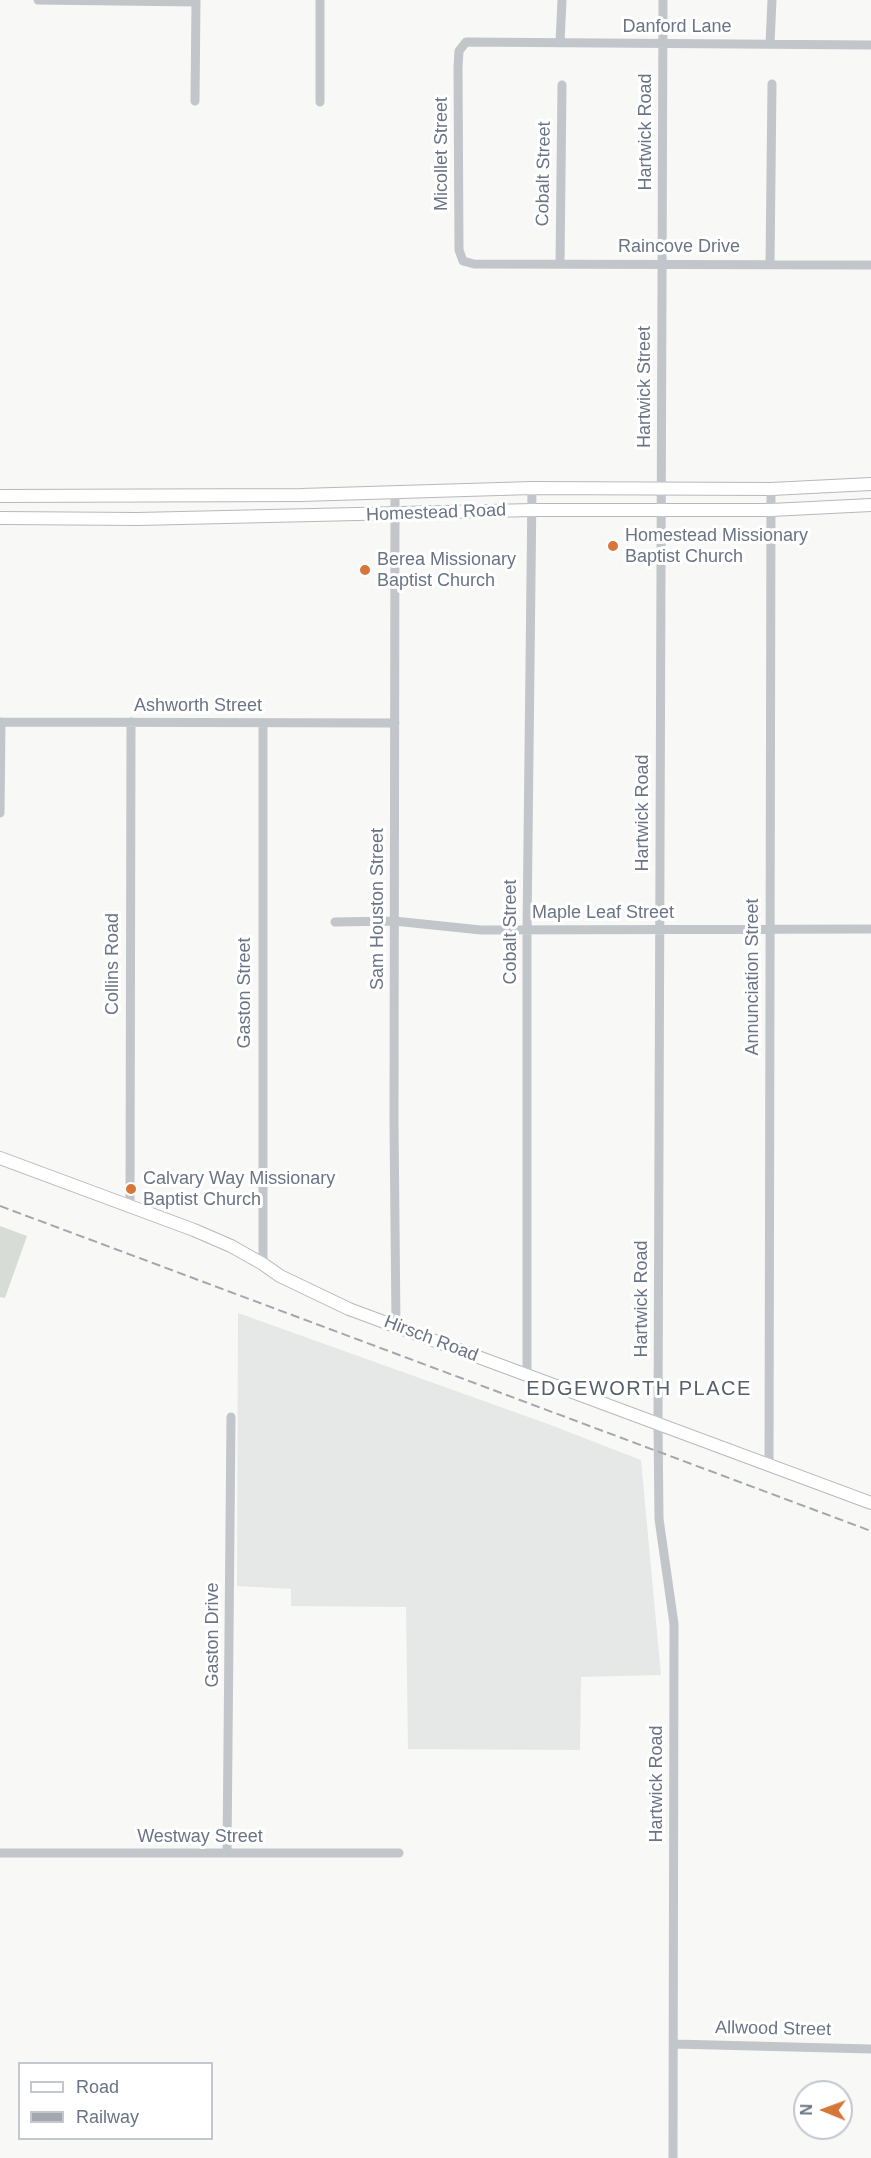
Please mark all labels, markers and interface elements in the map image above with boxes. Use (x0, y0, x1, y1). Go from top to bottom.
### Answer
street label: Danford Lane (622, 16, 732, 38)
street label: Hartwick Road (635, 73, 657, 191)
street label: Micollet Street (431, 97, 453, 211)
street label: Cobalt Street (532, 121, 556, 227)
street label: Raincove Drive (618, 236, 740, 258)
street label: Hartwick Street (634, 326, 656, 448)
street label: Homestead Road (366, 500, 506, 526)
place label: Homestead Missionary Baptist Church (625, 525, 808, 568)
marker: Homestead Missionary Baptist Church (606, 539, 620, 553)
place label: Berea Missionary Baptist Church (377, 549, 516, 592)
marker: Berea Missionary Baptist Church (358, 563, 372, 577)
street label: Ashworth Street (134, 695, 262, 717)
street label: Hartwick Road (632, 754, 654, 872)
street label: Sam Houston Street (367, 828, 389, 990)
street label: Cobalt Street (500, 879, 522, 985)
street label: Annunciation Street (742, 898, 764, 1056)
street label: Maple Leaf Street (532, 902, 674, 924)
street label: Collins Road (102, 913, 124, 1015)
street label: Gaston Street (234, 937, 256, 1049)
place label: Calvary Way Missionary Baptist Church (143, 1168, 335, 1210)
marker: Calvary Way Missionary Baptist Church (124, 1182, 138, 1196)
street label: Hartwick Road (631, 1240, 653, 1358)
street label: Hirsch Road (381, 1311, 481, 1367)
district label: EDGEWORTH PLACE (526, 1377, 752, 1401)
street label: Gaston Drive (202, 1582, 224, 1688)
street label: Hartwick Road (646, 1725, 668, 1843)
street label: Westway Street (137, 1826, 263, 1848)
street label: Allwood Street (715, 2017, 831, 2041)
legend (18, 2062, 213, 2140)
text: Road (76, 2077, 119, 2097)
north arrow (793, 2080, 853, 2140)
text: N (798, 2104, 815, 2116)
text: Railway (76, 2107, 139, 2127)

